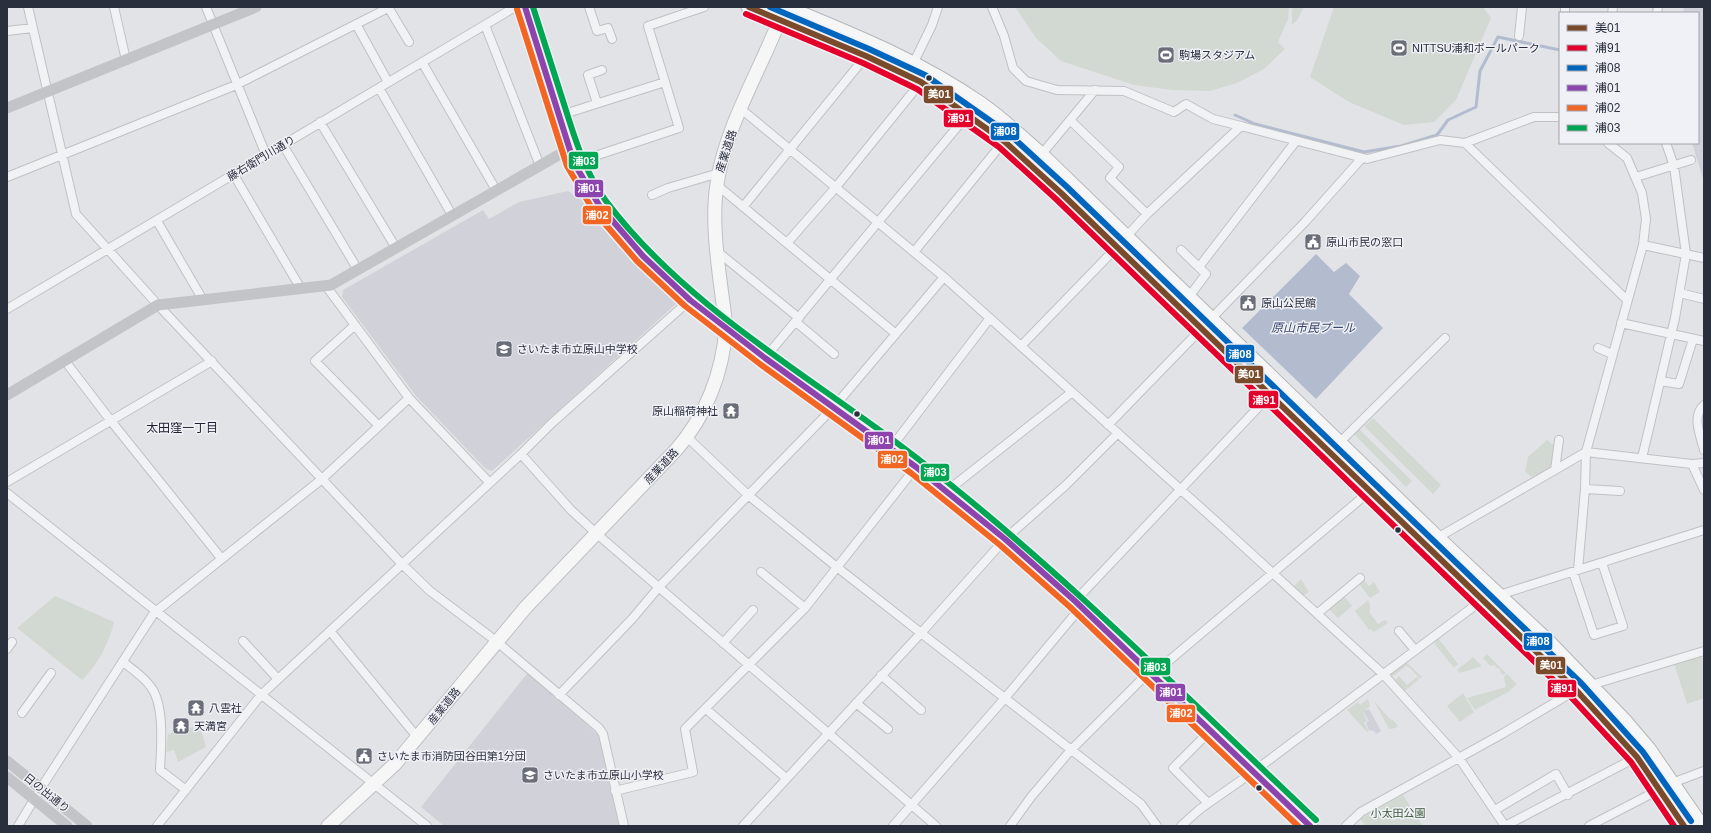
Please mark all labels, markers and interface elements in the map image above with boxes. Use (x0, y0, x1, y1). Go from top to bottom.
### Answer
legend (1559, 12, 1699, 144)
text: 美01 (1595, 21, 1621, 35)
sports icon: NITTSU浦和ボールパーク (1389, 38, 1409, 58)
text: 浦91 (1595, 41, 1621, 55)
place label: NITTSU浦和ボールパーク (1412, 42, 1540, 54)
sports icon: 駒場スタジアム (1156, 45, 1176, 65)
place label: 駒場スタジアム (1179, 49, 1255, 61)
text: 浦08 (1595, 61, 1621, 75)
unlabelled marker (924, 73, 934, 83)
text: 浦01 (1595, 81, 1621, 95)
line badge: 美01 (923, 85, 954, 104)
text: 美01 (927, 88, 951, 100)
text: 浦02 (1595, 101, 1621, 115)
line badge: 浦91 (943, 109, 974, 128)
text: 浦91 (947, 112, 971, 124)
text: 浦03 (1595, 121, 1621, 135)
line badge: 浦08 (990, 122, 1020, 141)
text: 浦08 (993, 125, 1017, 137)
street label: 産業道路 (713, 128, 739, 174)
street label: 藤右衛門川通り (225, 133, 297, 183)
line badge: 浦03 (568, 151, 599, 170)
text: 浦03 (572, 155, 596, 167)
line badge: 浦01 (574, 179, 604, 198)
text: 浦01 (577, 182, 601, 194)
line badge: 浦02 (582, 205, 612, 225)
text: 浦02 (585, 209, 609, 221)
public building icon: 原山市民の窓口 (1303, 232, 1323, 252)
place label: 原山市民の窓口 (1326, 236, 1403, 248)
public building icon: 原山公民館 (1238, 293, 1258, 313)
place label: 原山公民館 (1261, 297, 1316, 309)
water label: 原山市民プール (1271, 321, 1356, 335)
school or university icon: さいたま市立原山中学校 (494, 339, 514, 359)
place label: さいたま市立原山中学校 (517, 343, 638, 355)
line badge: 浦08 (1225, 344, 1255, 363)
text: 浦08 (1228, 348, 1252, 360)
line badge: 美01 (1234, 365, 1264, 384)
text: 美01 (1237, 368, 1261, 380)
line badge: 浦91 (1248, 390, 1279, 409)
text: 浦91 (1252, 394, 1276, 406)
temple icon: 原山稲荷神社 (721, 401, 741, 421)
place label: 原山稲荷神社 (652, 405, 718, 417)
unlabelled marker (852, 409, 862, 419)
district label: 太田窪一丁目 (146, 421, 218, 435)
line badge: 浦01 (864, 431, 894, 450)
text: 浦01 (867, 434, 891, 446)
street label: 産業道路 (642, 446, 680, 486)
line badge: 浦02 (877, 450, 908, 469)
text: 浦02 (880, 453, 904, 465)
line badge: 浦03 (920, 463, 950, 482)
text: 浦03 (923, 466, 947, 478)
unlabelled marker (1393, 525, 1403, 535)
line badge: 浦08 (1523, 632, 1553, 651)
text: 浦08 (1526, 635, 1550, 647)
line badge: 美01 (1535, 656, 1566, 675)
line badge: 浦03 (1140, 657, 1171, 676)
text: 美01 (1539, 659, 1563, 671)
text: 浦03 (1143, 661, 1167, 673)
line badge: 浦91 (1547, 679, 1577, 698)
text: 浦91 (1550, 682, 1574, 694)
line badge: 浦01 (1155, 683, 1186, 702)
street label: 産業道路 (425, 685, 463, 727)
text: 浦01 (1159, 686, 1183, 698)
temple icon: 八雲社 (186, 698, 206, 718)
place label: 八雲社 (209, 702, 242, 714)
line badge: 浦02 (1166, 704, 1196, 723)
text: 浦02 (1169, 707, 1193, 719)
temple icon: 天満宮 (171, 716, 191, 736)
place label: 天満宮 (194, 720, 227, 732)
public building icon: さいたま市消防団谷田第1分団 (354, 746, 374, 766)
place label: さいたま市消防団谷田第1分団 (377, 750, 526, 762)
school or university icon: さいたま市立原山小学校 (520, 765, 540, 785)
place label: さいたま市立原山小学校 (543, 769, 664, 781)
street label: 日の出通り (22, 771, 72, 815)
unlabelled marker (1254, 783, 1264, 793)
park label: 小太田公園 (1371, 807, 1426, 819)

